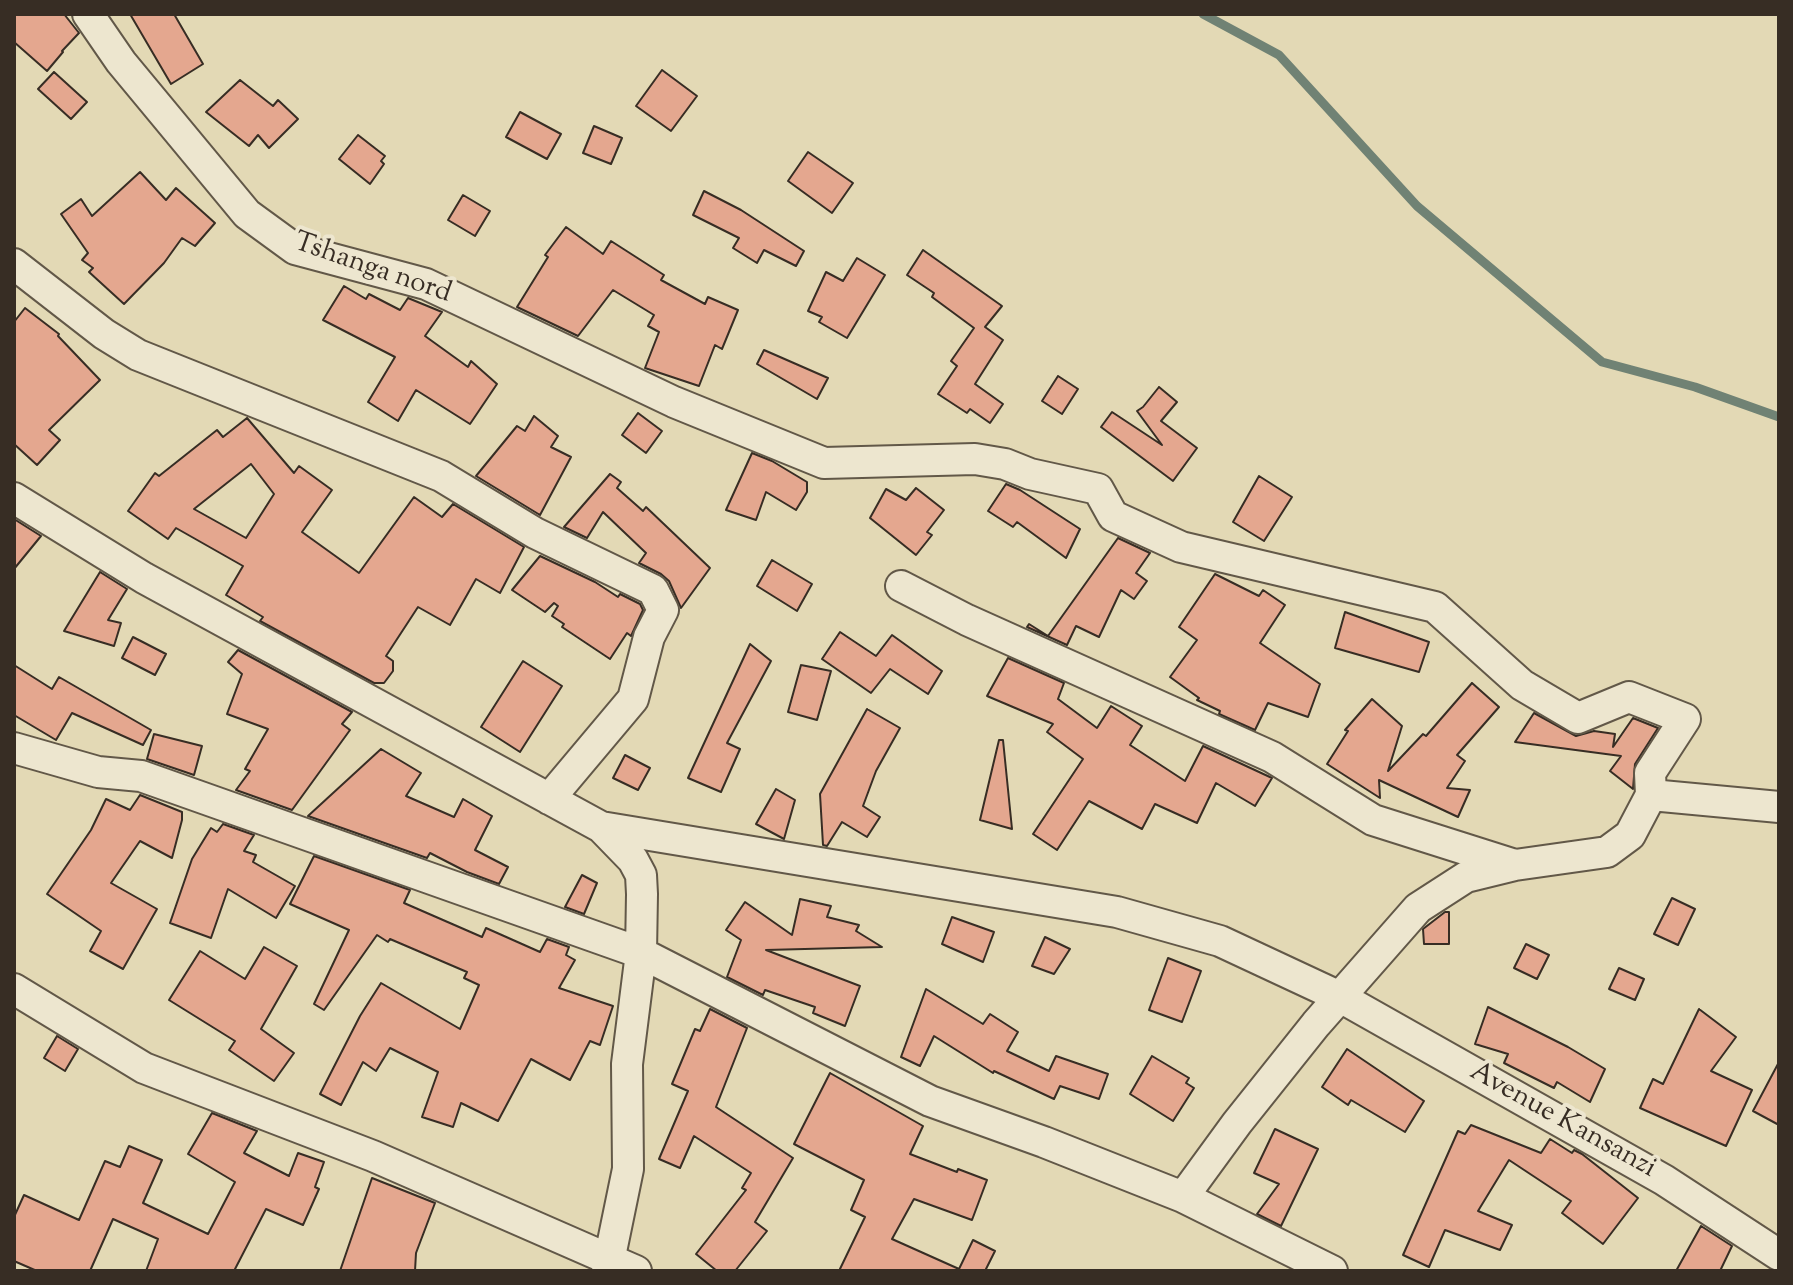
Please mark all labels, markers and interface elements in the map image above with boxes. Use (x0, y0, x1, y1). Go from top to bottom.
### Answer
street label: Tshanga nord (289, 227, 455, 313)
street label: Avenue Kansanzi (1463, 1057, 1661, 1187)

